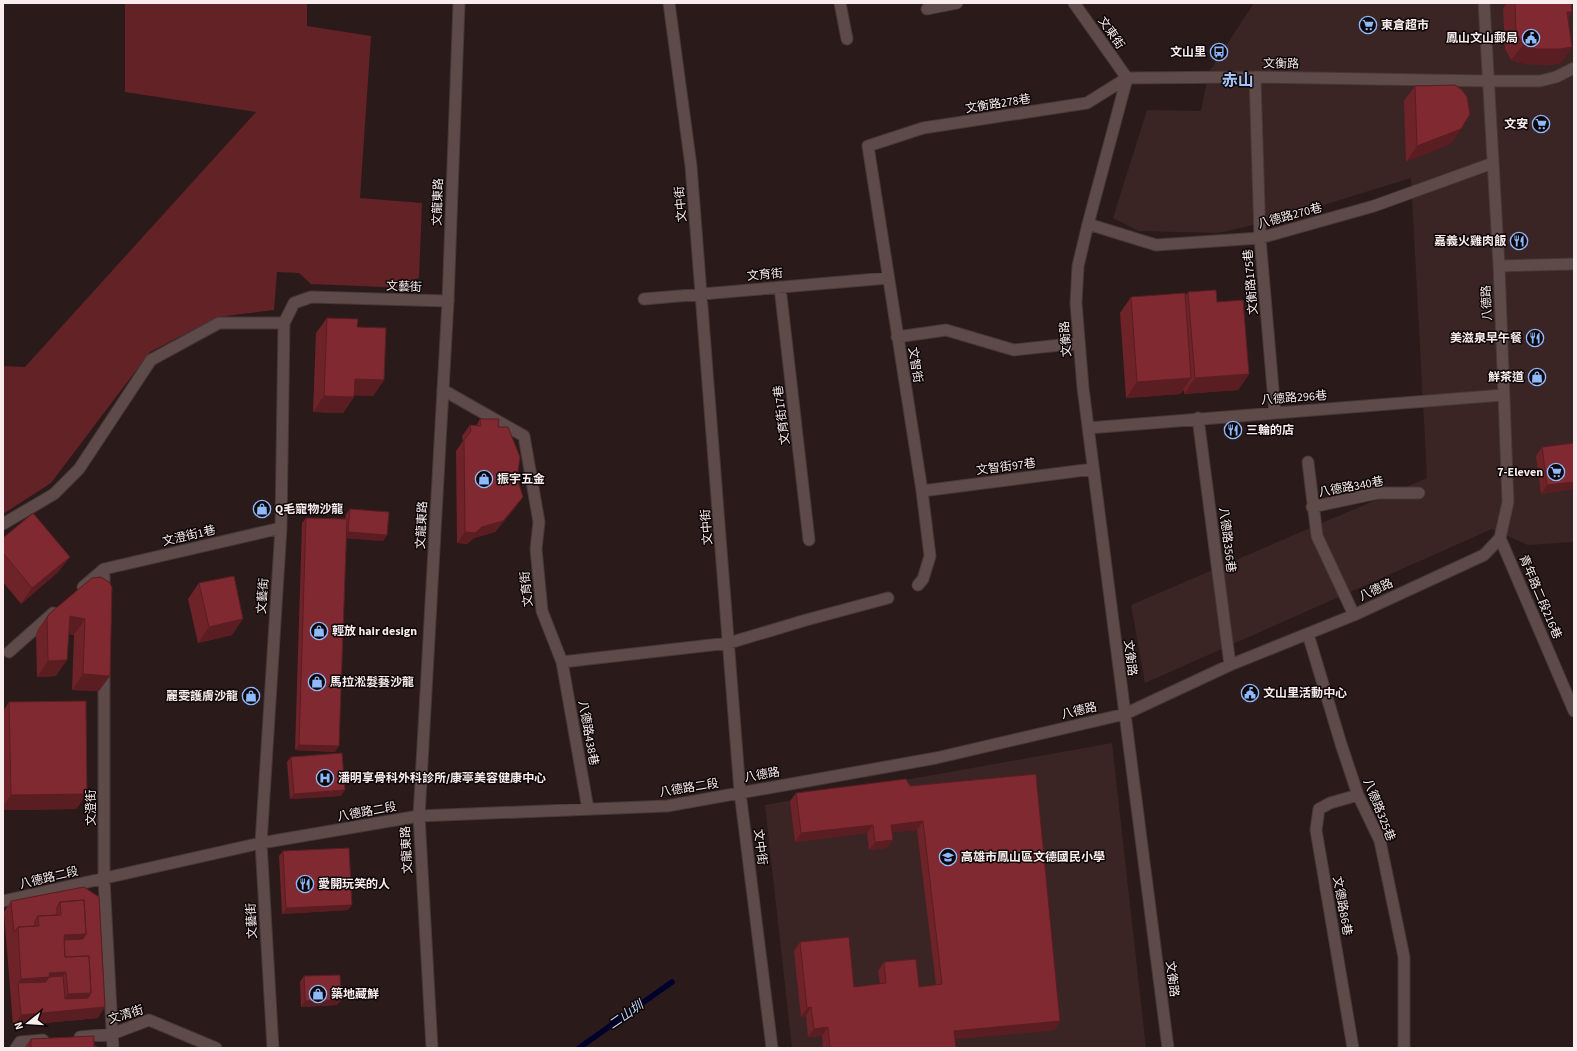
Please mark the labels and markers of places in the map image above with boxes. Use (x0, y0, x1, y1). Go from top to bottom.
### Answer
supermarket icon: 東倉超市 (1358, 15, 1378, 35)
place label: 東倉超市 (1381, 17, 1429, 34)
public building icon: 鳳山文山郵局 (1521, 28, 1541, 48)
place label: 鳳山文山郵局 (1446, 30, 1518, 47)
bus stop icon: 文山里 (1209, 42, 1229, 62)
place label: 文山里 (1170, 44, 1206, 61)
supermarket icon: 文安 (1531, 114, 1551, 134)
place label: 文安 (1504, 116, 1528, 133)
restaurant icon: 嘉義火雞肉飯 (1509, 231, 1529, 251)
place label: 嘉義火雞肉飯 (1434, 233, 1507, 250)
restaurant icon: 美滋泉早午餐 (1525, 328, 1545, 348)
place label: 美滋泉早午餐 (1450, 330, 1522, 347)
shop icon: 鮮茶道 (1527, 367, 1547, 387)
place label: 鮮茶道 (1488, 369, 1524, 386)
restaurant icon: 三輪的店 (1223, 420, 1243, 440)
place label: 三輪的店 (1246, 422, 1294, 439)
supermarket icon: 7-Eleven (1546, 462, 1566, 482)
place label: 7-Eleven (1497, 464, 1543, 481)
shop icon: 振宇五金 (474, 469, 494, 489)
place label: 振宇五金 (497, 471, 545, 488)
shop icon: Q毛寵物沙龍 (252, 499, 272, 519)
place label: Q毛寵物沙龍 (275, 501, 343, 518)
shop icon: 輕放 hair design (309, 621, 329, 641)
place label: 輕放 hair design (332, 623, 417, 640)
shop icon: 馬拉淞髮藝沙龍 (307, 672, 327, 692)
place label: 馬拉淞髮藝沙龍 (330, 674, 414, 691)
public building icon: 文山里活動中心 (1240, 683, 1260, 703)
place label: 文山里活動中心 (1263, 685, 1347, 702)
shop icon: 麗雯護膚沙龍 (241, 686, 261, 706)
place label: 麗雯護膚沙龍 (166, 688, 238, 705)
hospital icon: 潘明享骨科外科診所/康葶美容健康中心 (315, 768, 335, 788)
place label: 潘明享骨科外科診所/康葶美容健康中心 (338, 770, 546, 787)
school or university icon: 高雄市鳳山區文德國民小學 (938, 847, 958, 867)
place label: 高雄市鳳山區文德國民小學 (961, 849, 1105, 866)
restaurant icon: 愛開玩笑的人 (295, 874, 315, 894)
place label: 愛開玩笑的人 (318, 876, 390, 893)
shop icon: 築地藏鮮 (308, 984, 328, 1004)
place label: 築地藏鮮 (331, 986, 379, 1003)

